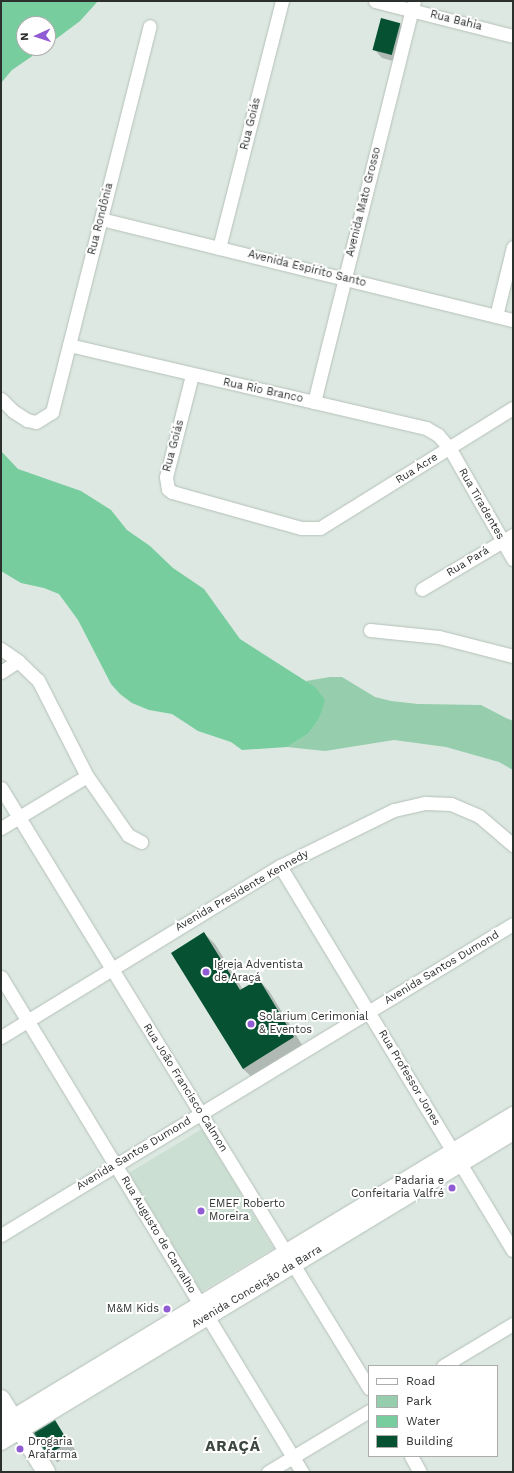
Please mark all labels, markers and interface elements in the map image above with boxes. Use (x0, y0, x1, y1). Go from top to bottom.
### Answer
street label: Rua Bahia (429, 8, 483, 34)
north arrow (16, 16, 56, 56)
text: N (18, 32, 31, 41)
street label: Rua Goiás (238, 96, 264, 152)
street label: Avenida Mato Grosso (344, 146, 384, 258)
street label: Rua Rondônia (86, 182, 116, 256)
street label: Avenida Espírito Santo (246, 248, 368, 290)
street label: Rua Rio Branco (222, 376, 304, 406)
street label: Rua Goiás (161, 418, 187, 474)
street label: Rua Acre (393, 451, 441, 487)
street label: Rua Tiradentes (455, 466, 507, 542)
street label: Rua Pará (444, 544, 492, 580)
street label: Avenida Presidente Kennedy (173, 847, 311, 935)
street label: Avenida Santos Dumond (382, 928, 502, 1008)
place label: Igreja Adventista de Araçá (214, 959, 304, 985)
marker: Igreja Adventista de Araçá (201, 967, 211, 977)
place label: Solarium Cerimonial & Eventos (259, 1011, 368, 1037)
marker: Solarium Cerimonial & Eventos (246, 1019, 256, 1029)
street label: Rua João Francisco Calmon (140, 1021, 230, 1155)
street label: Rua Professor Jones (375, 1027, 443, 1129)
street label: Avenida Santos Dumond (74, 1114, 194, 1194)
street label: Rua Augusto de Carvalho (118, 1174, 198, 1296)
place label: Padaria e Confeitaria Valfré (350, 1175, 444, 1201)
marker: Padaria e Confeitaria Valfré (447, 1183, 457, 1193)
place label: EMEF Roberto Moreira (209, 1198, 285, 1224)
marker: EMEF Roberto Moreira (196, 1206, 206, 1216)
street label: Avenida Conceição da Barra (189, 1243, 325, 1331)
place label: M&M Kids (107, 1302, 159, 1316)
marker: M&M Kids (162, 1304, 172, 1314)
legend (368, 1365, 498, 1457)
text: Road (406, 1374, 435, 1388)
text: Park (406, 1394, 432, 1408)
text: Water (406, 1414, 440, 1428)
text: Building (406, 1434, 453, 1448)
place label: Drogaria Arafarma (28, 1436, 77, 1462)
district label: ARAÇÁ (205, 1438, 261, 1456)
marker: Drogaria Arafarma (15, 1444, 25, 1454)

